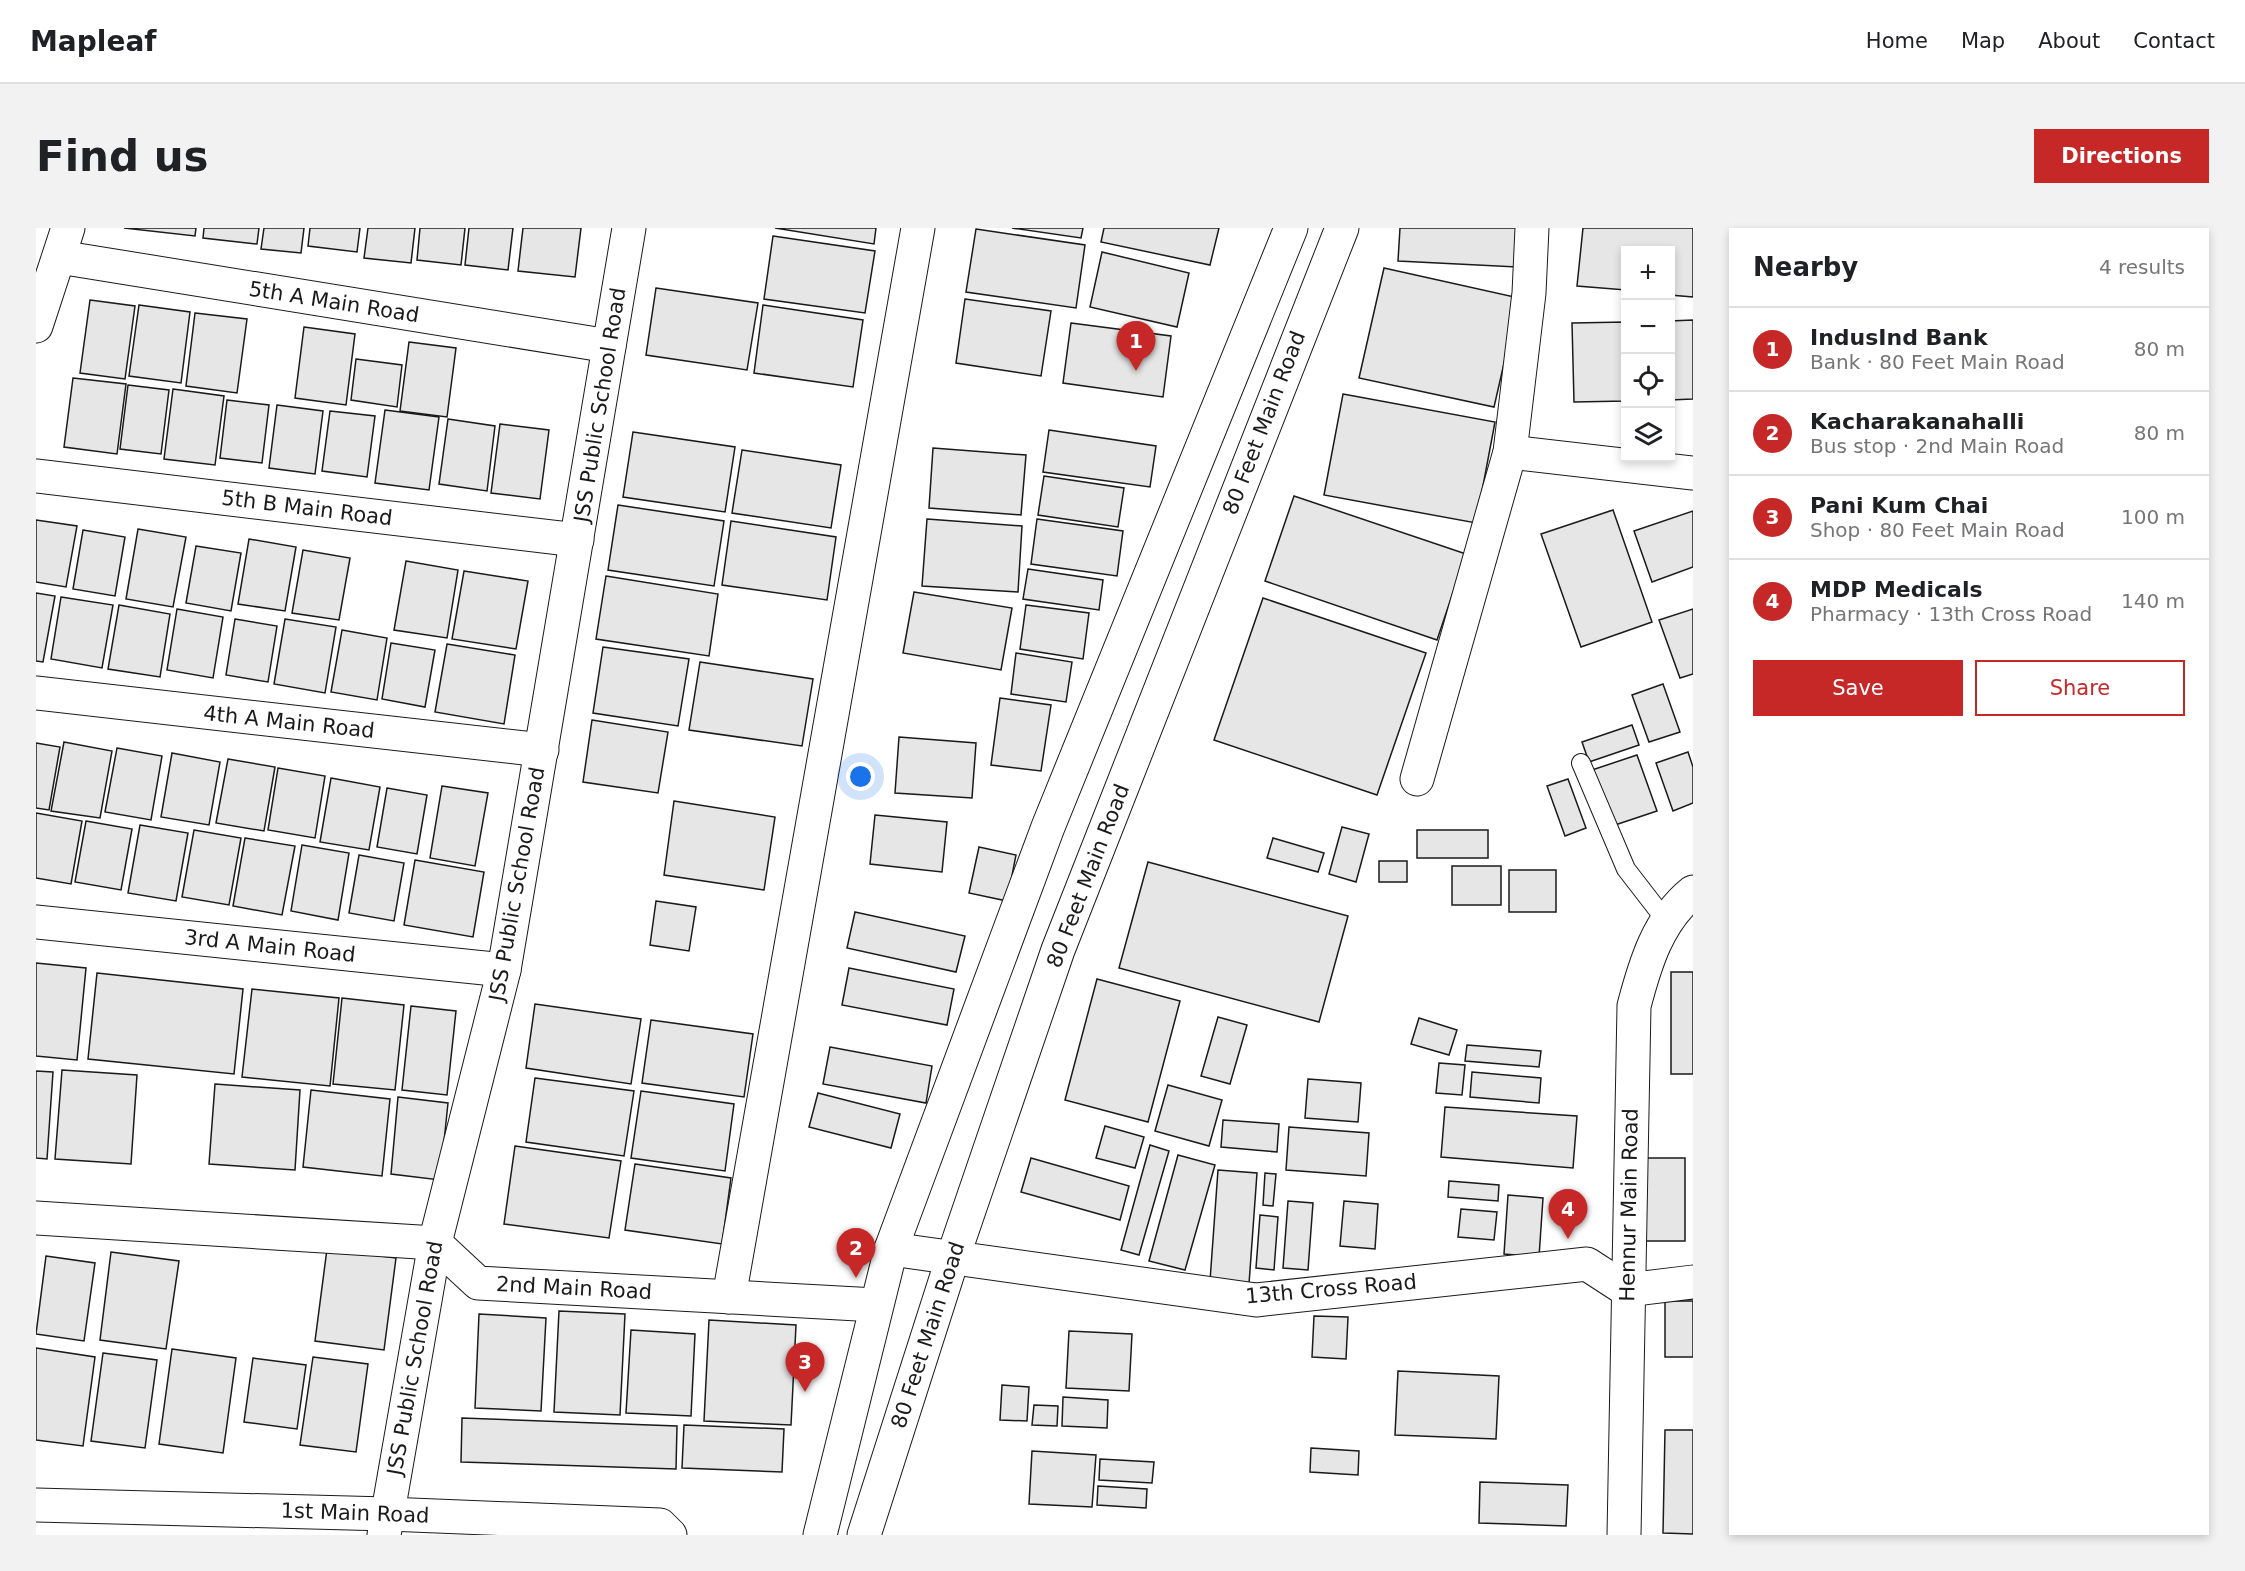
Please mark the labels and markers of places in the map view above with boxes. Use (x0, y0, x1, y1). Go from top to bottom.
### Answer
pin: 1 (1116, 322, 1156, 371)
pin: 4 (1548, 1190, 1588, 1239)
pin: 2 (836, 1228, 876, 1278)
pin: 3 (786, 1342, 824, 1392)

